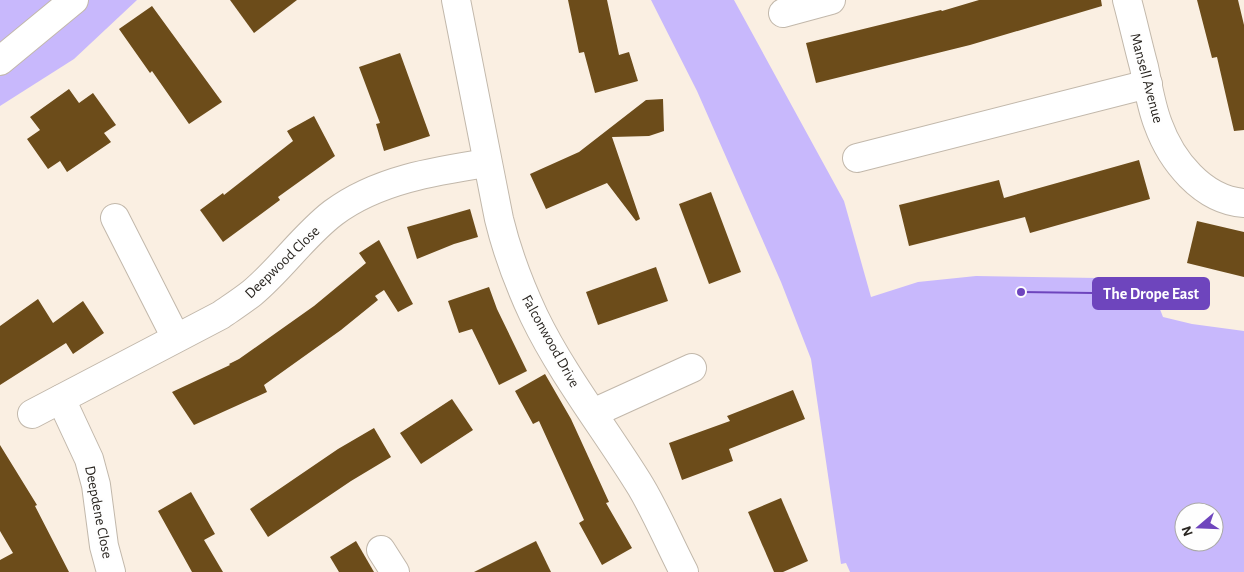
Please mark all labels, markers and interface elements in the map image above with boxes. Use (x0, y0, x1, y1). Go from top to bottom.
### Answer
street label: Mansell Avenue (1127, 32, 1166, 125)
street label: Deepwood Close (242, 223, 323, 301)
callout: The Drope East (1093, 278, 1209, 309)
text: The Drope East (1103, 286, 1200, 302)
street label: Falconwood Drive (519, 292, 582, 390)
street label: Deepdene Close (82, 464, 115, 560)
north arrow (1174, 502, 1224, 552)
text: N (1179, 524, 1196, 538)

